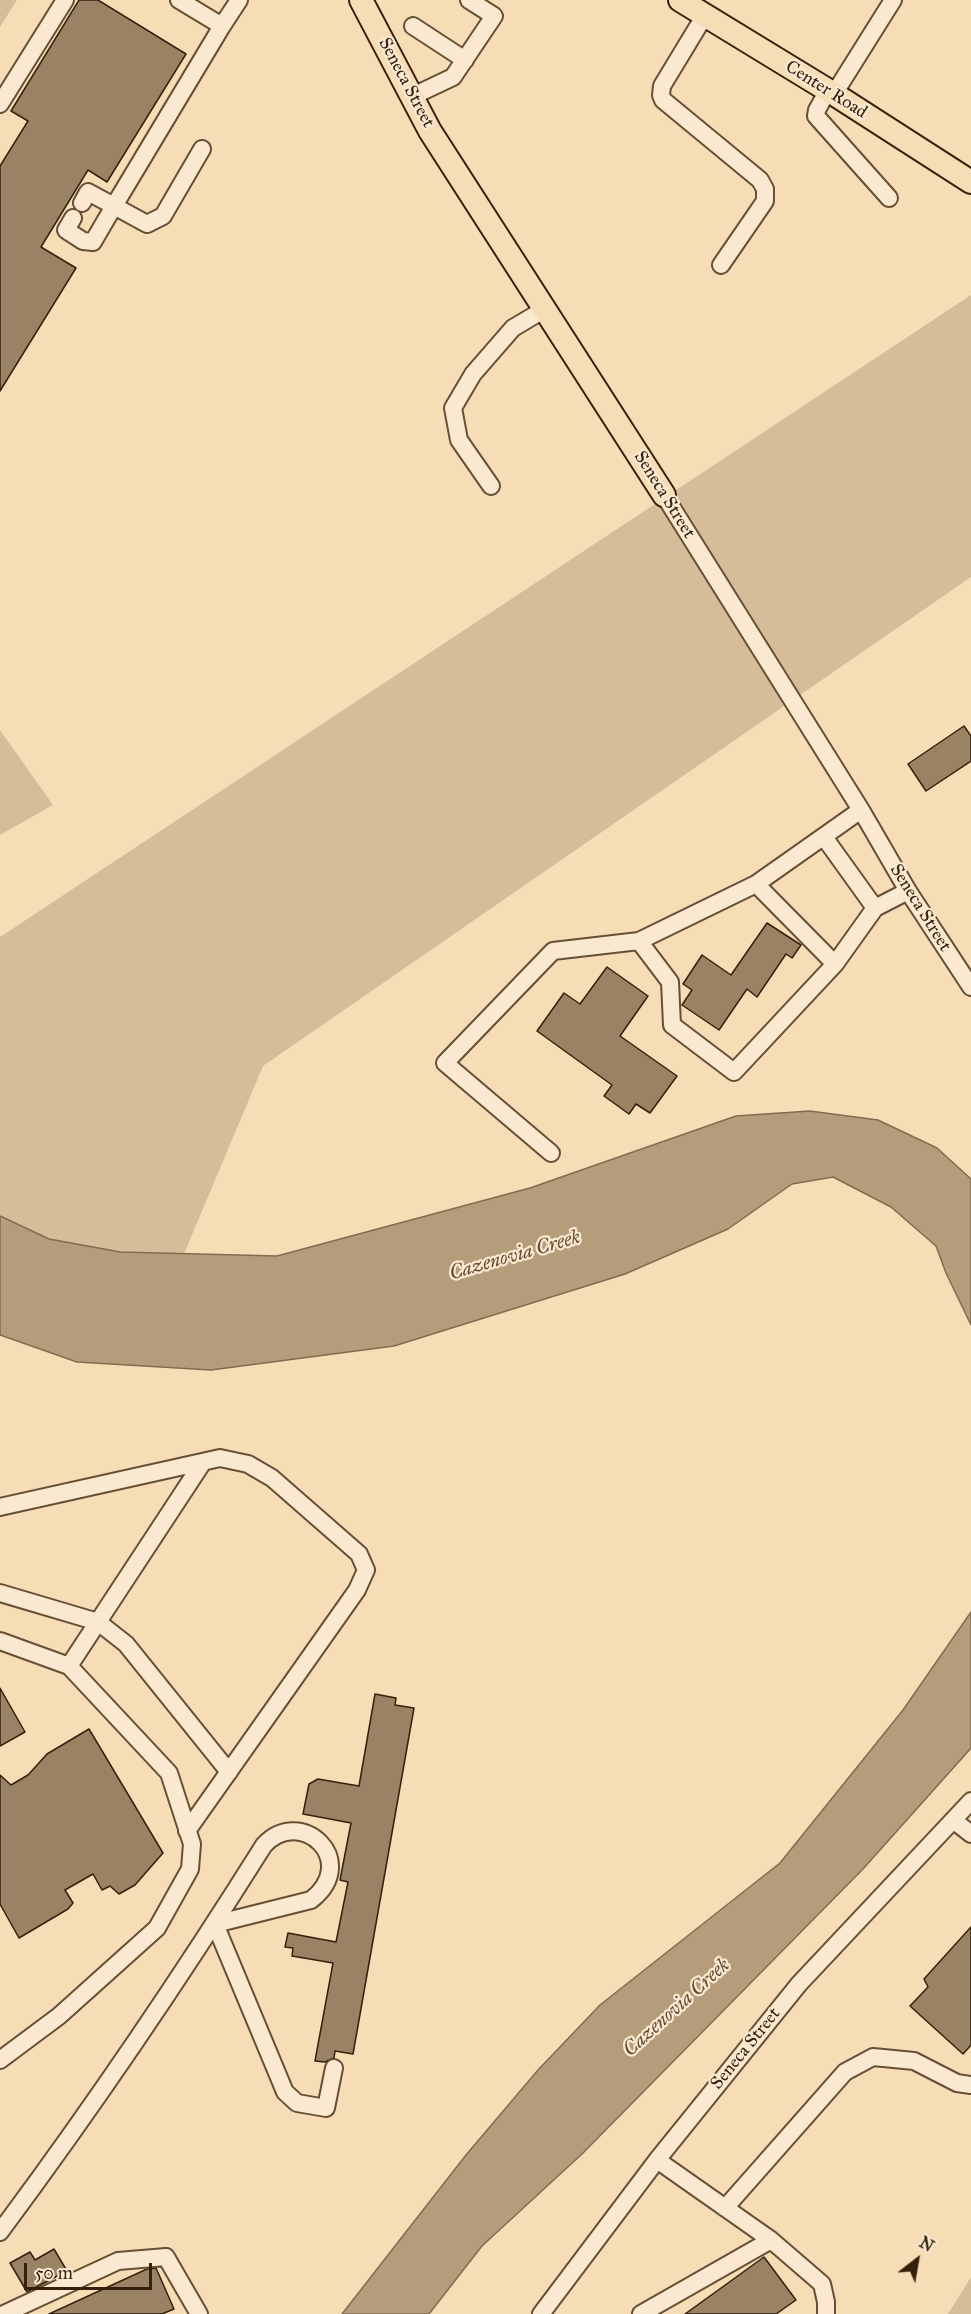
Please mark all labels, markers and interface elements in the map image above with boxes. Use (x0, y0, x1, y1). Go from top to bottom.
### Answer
street label: Seneca Street (373, 34, 439, 132)
street label: Center Road (781, 56, 871, 124)
street label: Seneca Street (629, 447, 699, 543)
street label: Seneca Street (885, 860, 955, 956)
water label: Cazenovia Creek (447, 1226, 583, 1286)
water label: Cazenovia Creek (619, 1954, 735, 2062)
street label: Seneca Street (706, 2004, 786, 2094)
north arrow (887, 2230, 947, 2290)
text: N (916, 2232, 937, 2256)
scale bar (27, 2251, 154, 2289)
text: 50 m (35, 2262, 73, 2284)

